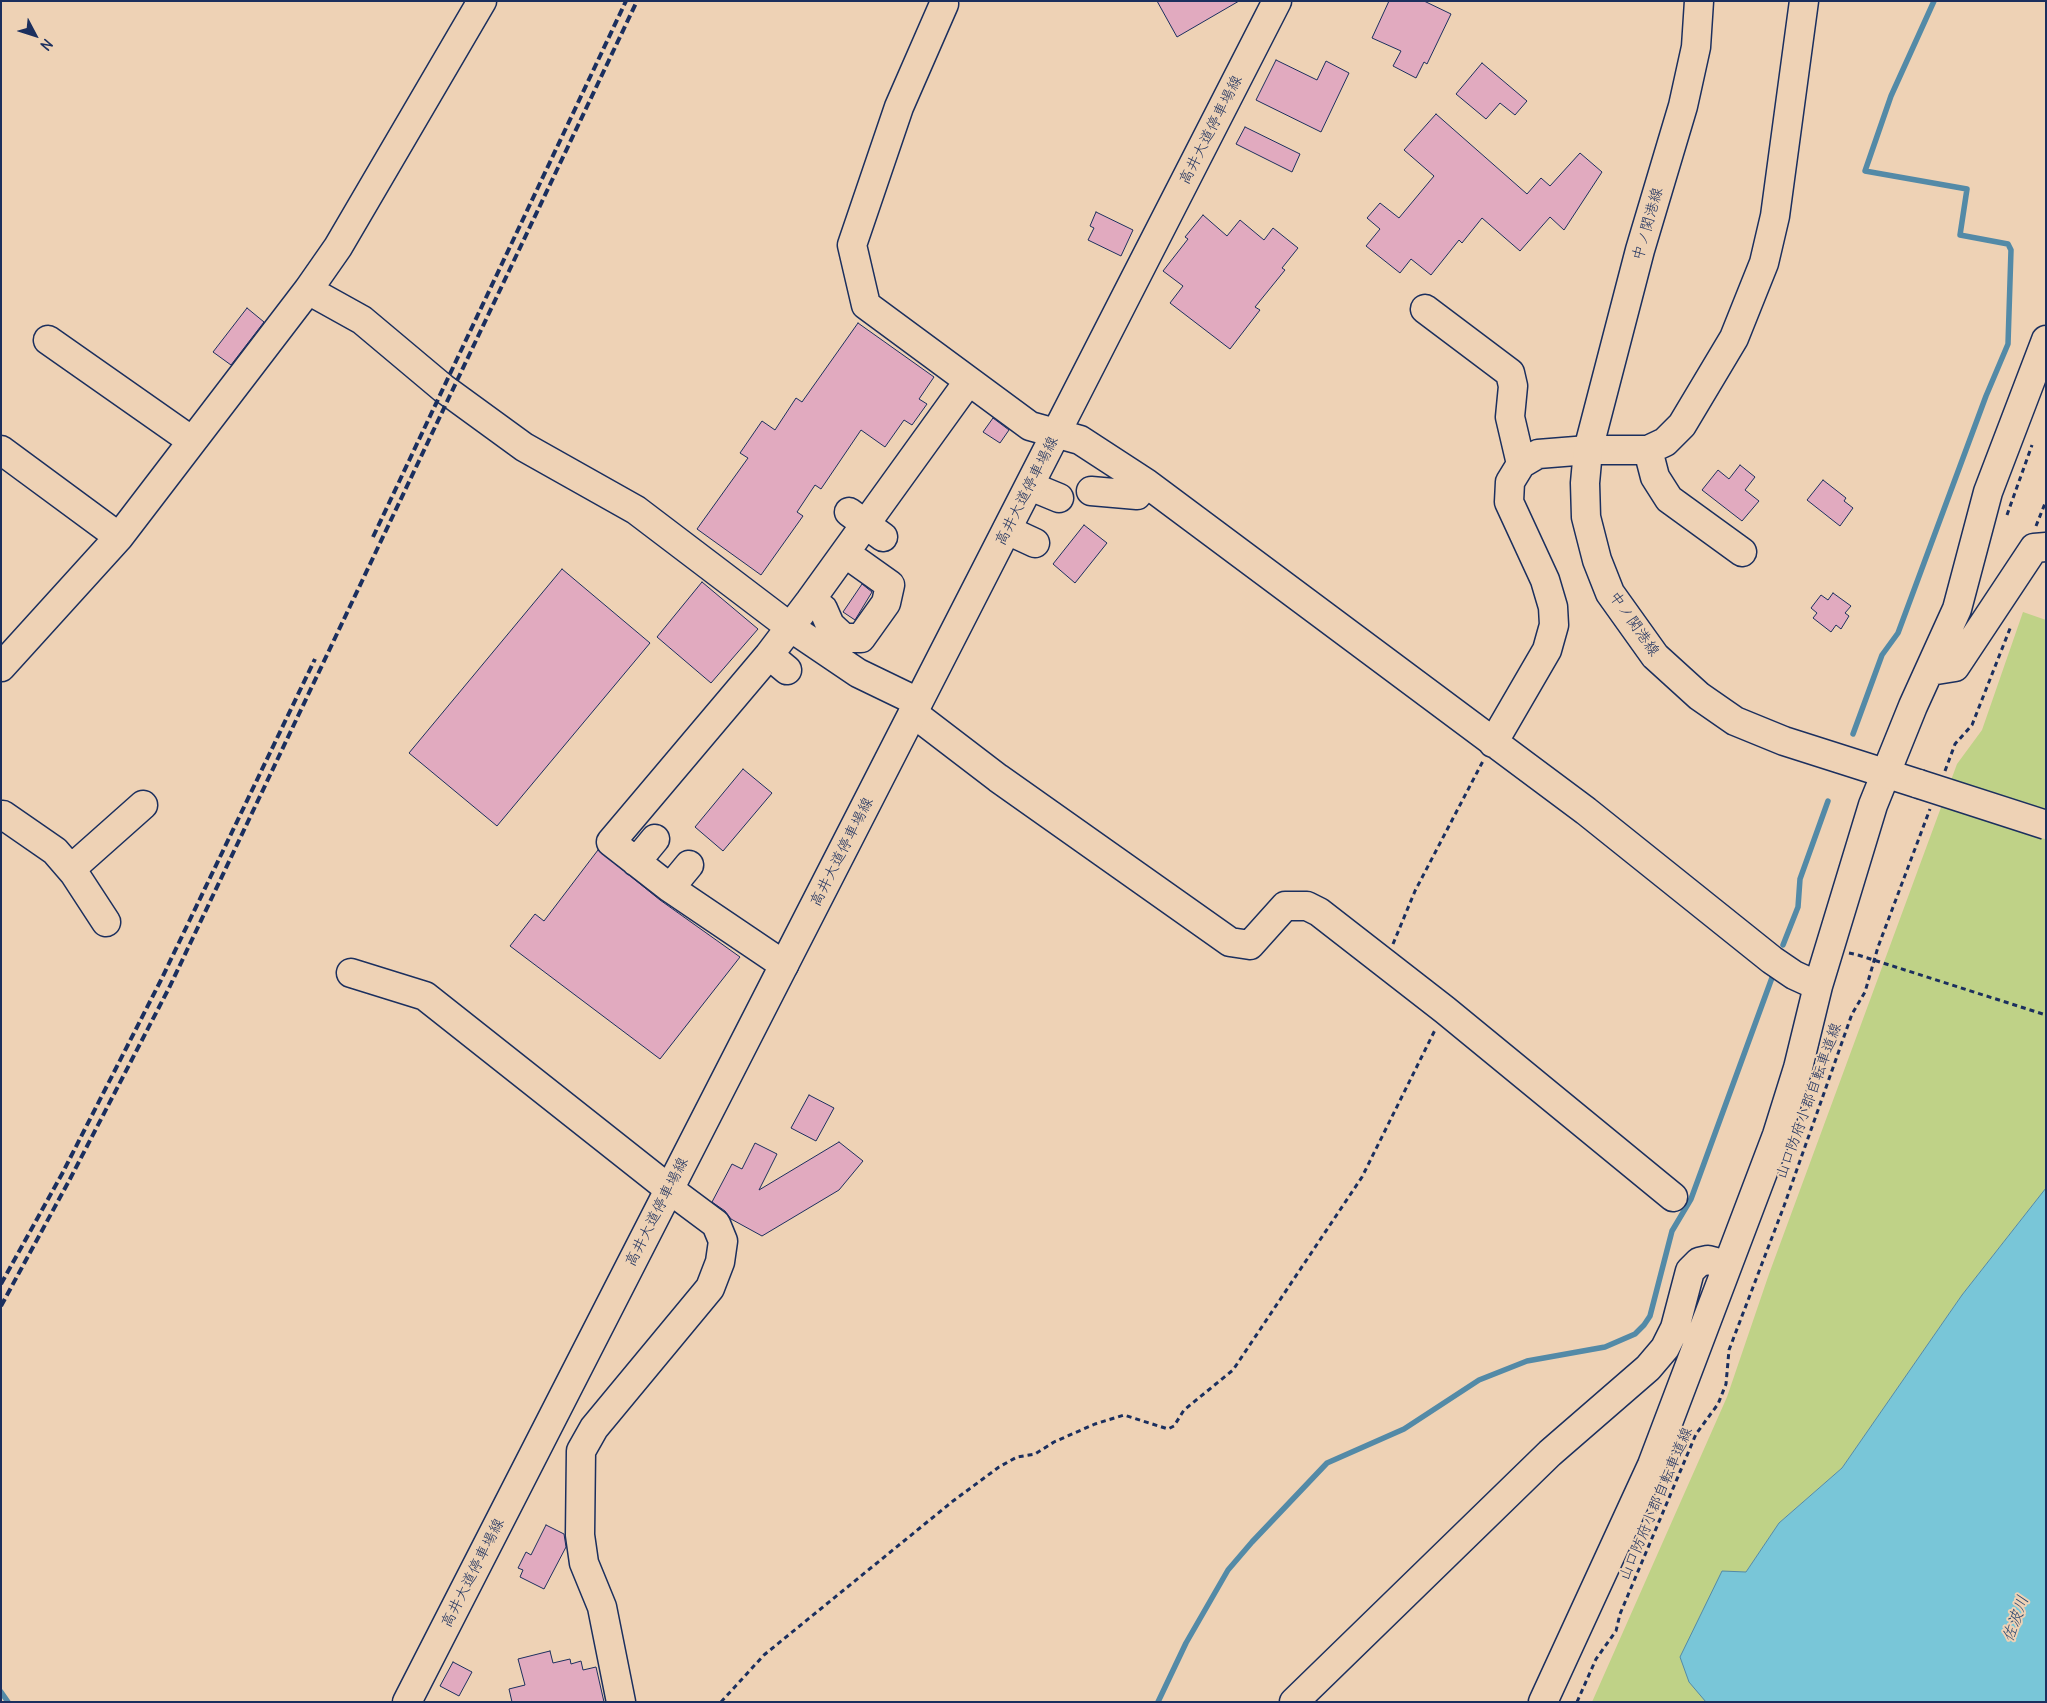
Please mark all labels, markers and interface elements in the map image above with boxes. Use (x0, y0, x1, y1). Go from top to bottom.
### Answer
north arrow (10, 10, 60, 60)
text: N (36, 35, 56, 54)
street label: 高井大道停車場線 (1176, 72, 1246, 188)
street label: 中ノ関港線 (1629, 185, 1667, 263)
street label: 高井大道停車場線 (992, 433, 1062, 549)
street label: 中ノ関港線 (1605, 588, 1663, 660)
street label: 高井大道停車場線 (807, 794, 877, 910)
street label: 山口防府小郡自転車道線 (1772, 1020, 1846, 1182)
street label: 高井大道停車場線 (622, 1154, 692, 1270)
street label: 山口防府小郡自転車道線 (1615, 1425, 1697, 1583)
street label: 高井大道停車場線 (438, 1515, 508, 1631)
water label: 佐波川 (1999, 1593, 2033, 1645)

